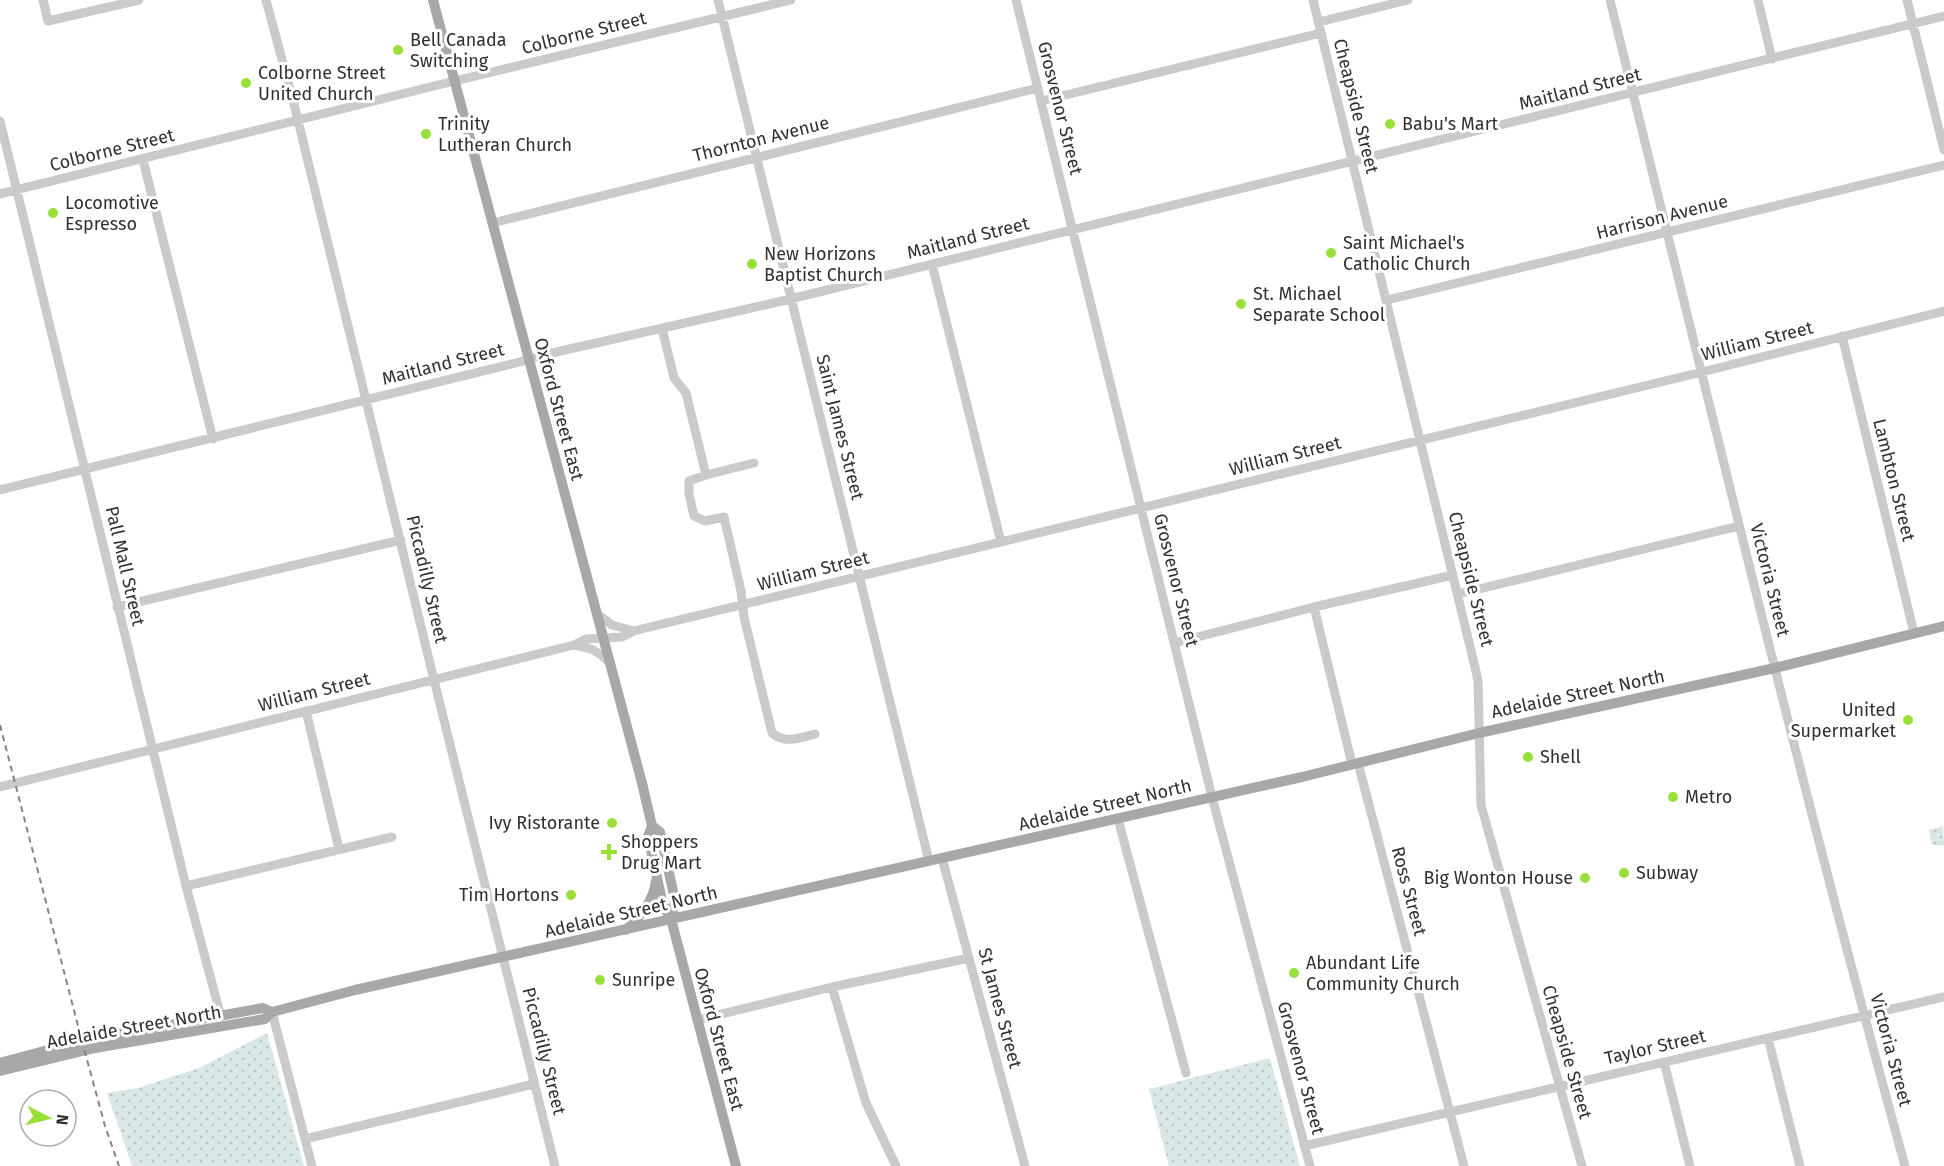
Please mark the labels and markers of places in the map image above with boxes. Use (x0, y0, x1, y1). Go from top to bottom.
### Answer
place label: Bell Canada Switching (410, 29, 507, 72)
marker: Bell Canada Switching (391, 43, 405, 57)
place label: Colborne Street United Church (258, 62, 386, 105)
marker: Colborne Street United Church (239, 76, 253, 90)
place label: Trinity Lutheran Church (438, 113, 572, 156)
place label: Babu's Mart (1402, 113, 1499, 135)
marker: Babu's Mart (1383, 117, 1397, 131)
marker: Trinity Lutheran Church (419, 127, 433, 141)
place label: Locomotive Espresso (65, 192, 159, 235)
marker: Locomotive Espresso (46, 206, 60, 220)
place label: Saint Michael's Catholic Church (1343, 232, 1470, 275)
place label: New Horizons Baptist Church (764, 243, 883, 286)
marker: Saint Michael's Catholic Church (1324, 246, 1338, 260)
marker: New Horizons Baptist Church (745, 257, 759, 271)
place label: St. Michael Separate School (1253, 283, 1385, 326)
marker: St. Michael Separate School (1234, 297, 1248, 311)
place label: United Supermarket (1791, 699, 1896, 742)
marker: United Supermarket (1901, 713, 1915, 727)
place label: Shell (1540, 746, 1581, 768)
marker: Shell (1521, 750, 1535, 764)
place label: Metro (1685, 786, 1732, 808)
marker: Metro (1666, 790, 1680, 804)
place label: Ivy Ristorante (488, 812, 600, 834)
marker: Ivy Ristorante (605, 816, 619, 830)
place label: Shoppers Drug Mart (621, 831, 702, 874)
marker: Shoppers Drug Mart (602, 845, 616, 859)
place label: Subway (1636, 862, 1698, 884)
marker: Subway (1617, 866, 1631, 880)
place label: Big Wonton House (1424, 867, 1573, 889)
marker: Big Wonton House (1578, 871, 1592, 885)
place label: Tim Hortons (459, 884, 559, 906)
marker: Tim Hortons (564, 888, 578, 902)
place label: Abundant Life Community Church (1306, 952, 1460, 995)
marker: Abundant Life Community Church (1287, 966, 1301, 980)
place label: Sunripe (612, 969, 675, 991)
marker: Sunripe (593, 973, 607, 987)

